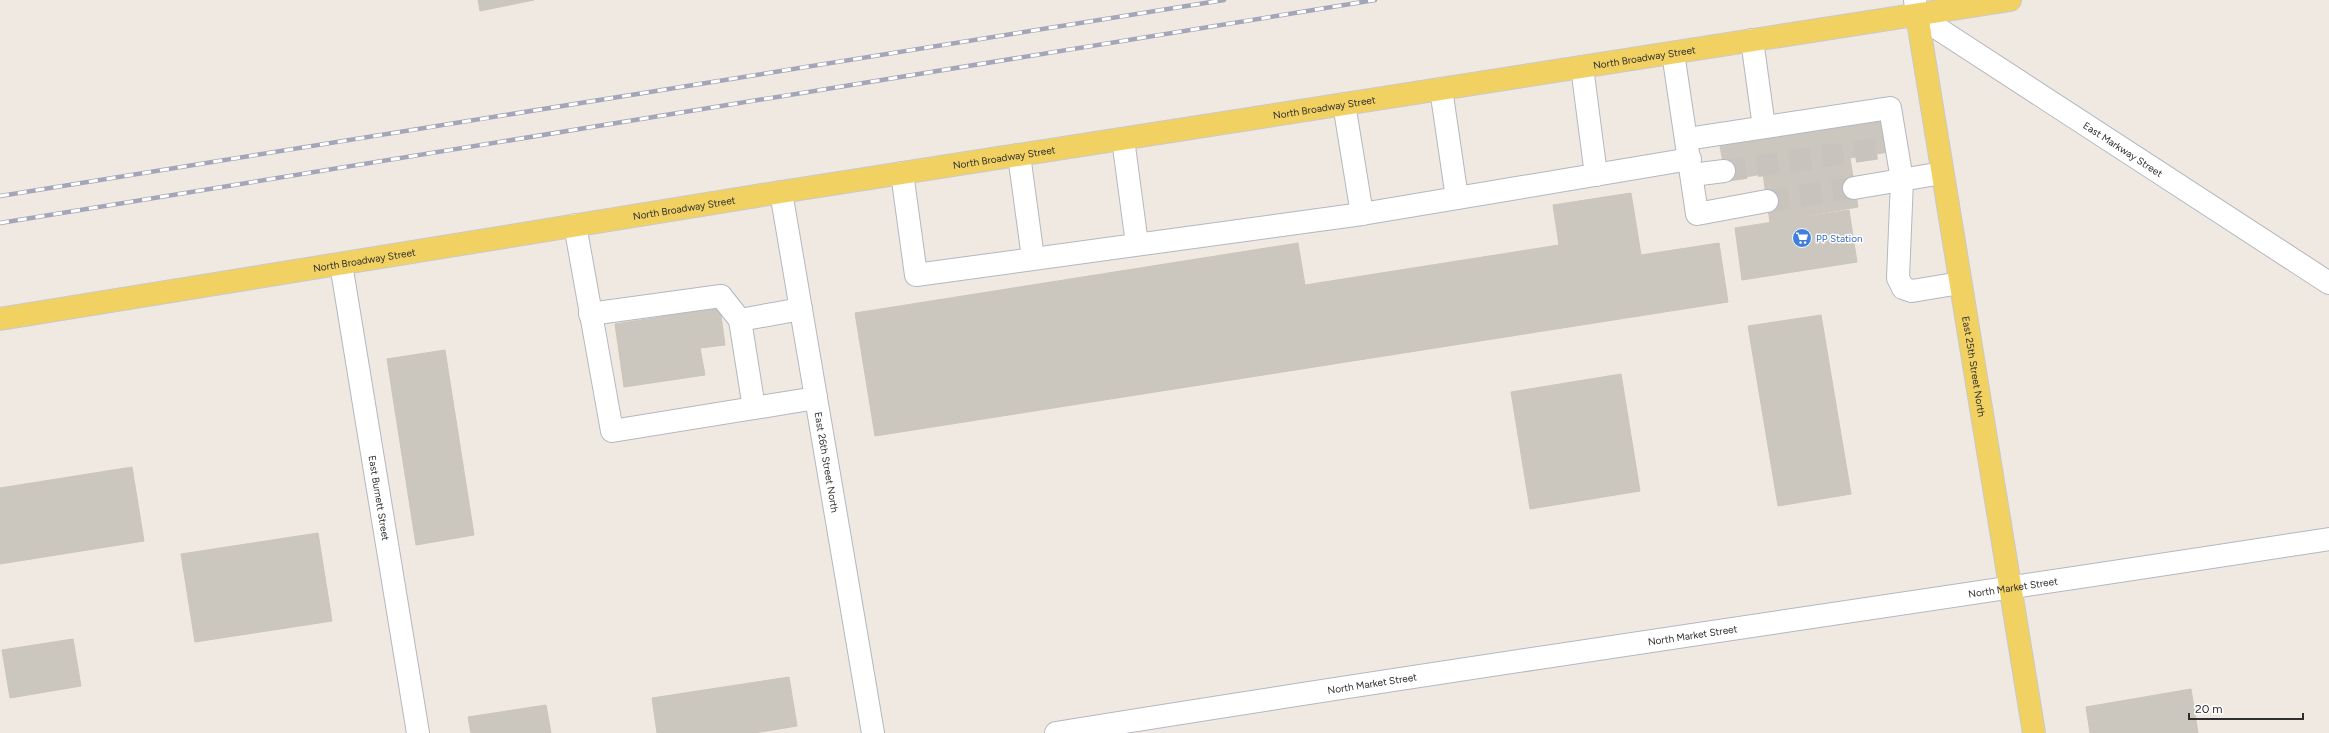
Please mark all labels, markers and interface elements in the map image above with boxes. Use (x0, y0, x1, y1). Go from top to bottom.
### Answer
street label: North Broadway Street (1592, 43, 1697, 72)
street label: North Broadway Street (1272, 93, 1377, 122)
street label: East Markway Street (2081, 119, 2165, 180)
street label: North Broadway Street (952, 143, 1057, 172)
street label: North Broadway Street (632, 193, 737, 223)
supermarket icon: PP Station (1791, 227, 1813, 249)
place label: PP Station (1816, 232, 1863, 245)
street label: North Broadway Street (312, 245, 417, 275)
street label: East 25th Street North (1959, 315, 1988, 418)
street label: East 26th Street North (811, 411, 841, 514)
street label: East Burnett Street (366, 454, 392, 542)
street label: North Market Street (1967, 574, 2059, 601)
street label: North Market Street (1647, 622, 1738, 648)
street label: North Market Street (1327, 670, 1418, 697)
scale bar (2189, 695, 2303, 721)
text: 20 m (2195, 702, 2223, 716)

